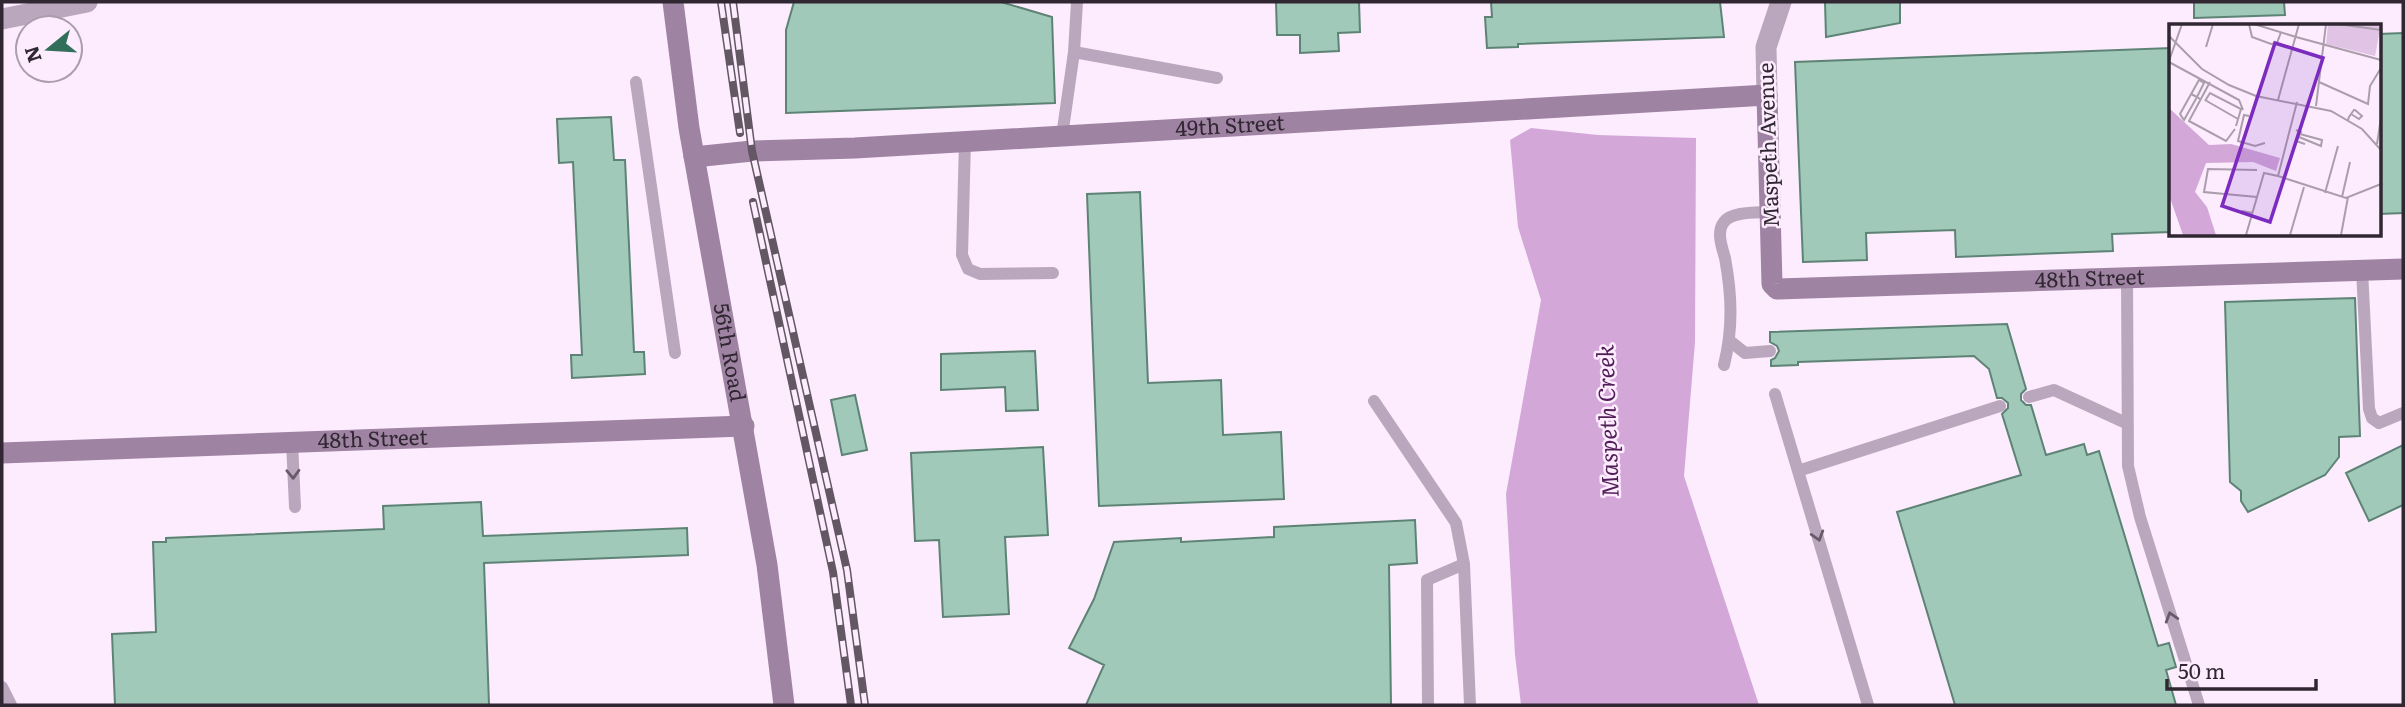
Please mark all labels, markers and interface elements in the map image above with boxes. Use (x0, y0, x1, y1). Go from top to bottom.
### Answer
north arrow (14, 14, 84, 84)
inset map (2169, 24, 2380, 236)
text: N (16, 43, 48, 66)
street label: Maspeth Avenue (1748, 62, 1785, 228)
street label: 49th Street (1174, 105, 1286, 142)
street label: 48th Street (2034, 259, 2146, 294)
street label: 56th Road (708, 300, 756, 404)
water label: Maspeth Creek (1586, 344, 1626, 498)
street label: 48th Street (317, 420, 429, 454)
one-way arrow (286, 469, 301, 480)
one-way arrow (1809, 530, 1824, 542)
one-way arrow (2165, 611, 2179, 623)
scale bar (2167, 648, 2316, 692)
text: 50 m (2178, 654, 2225, 685)

